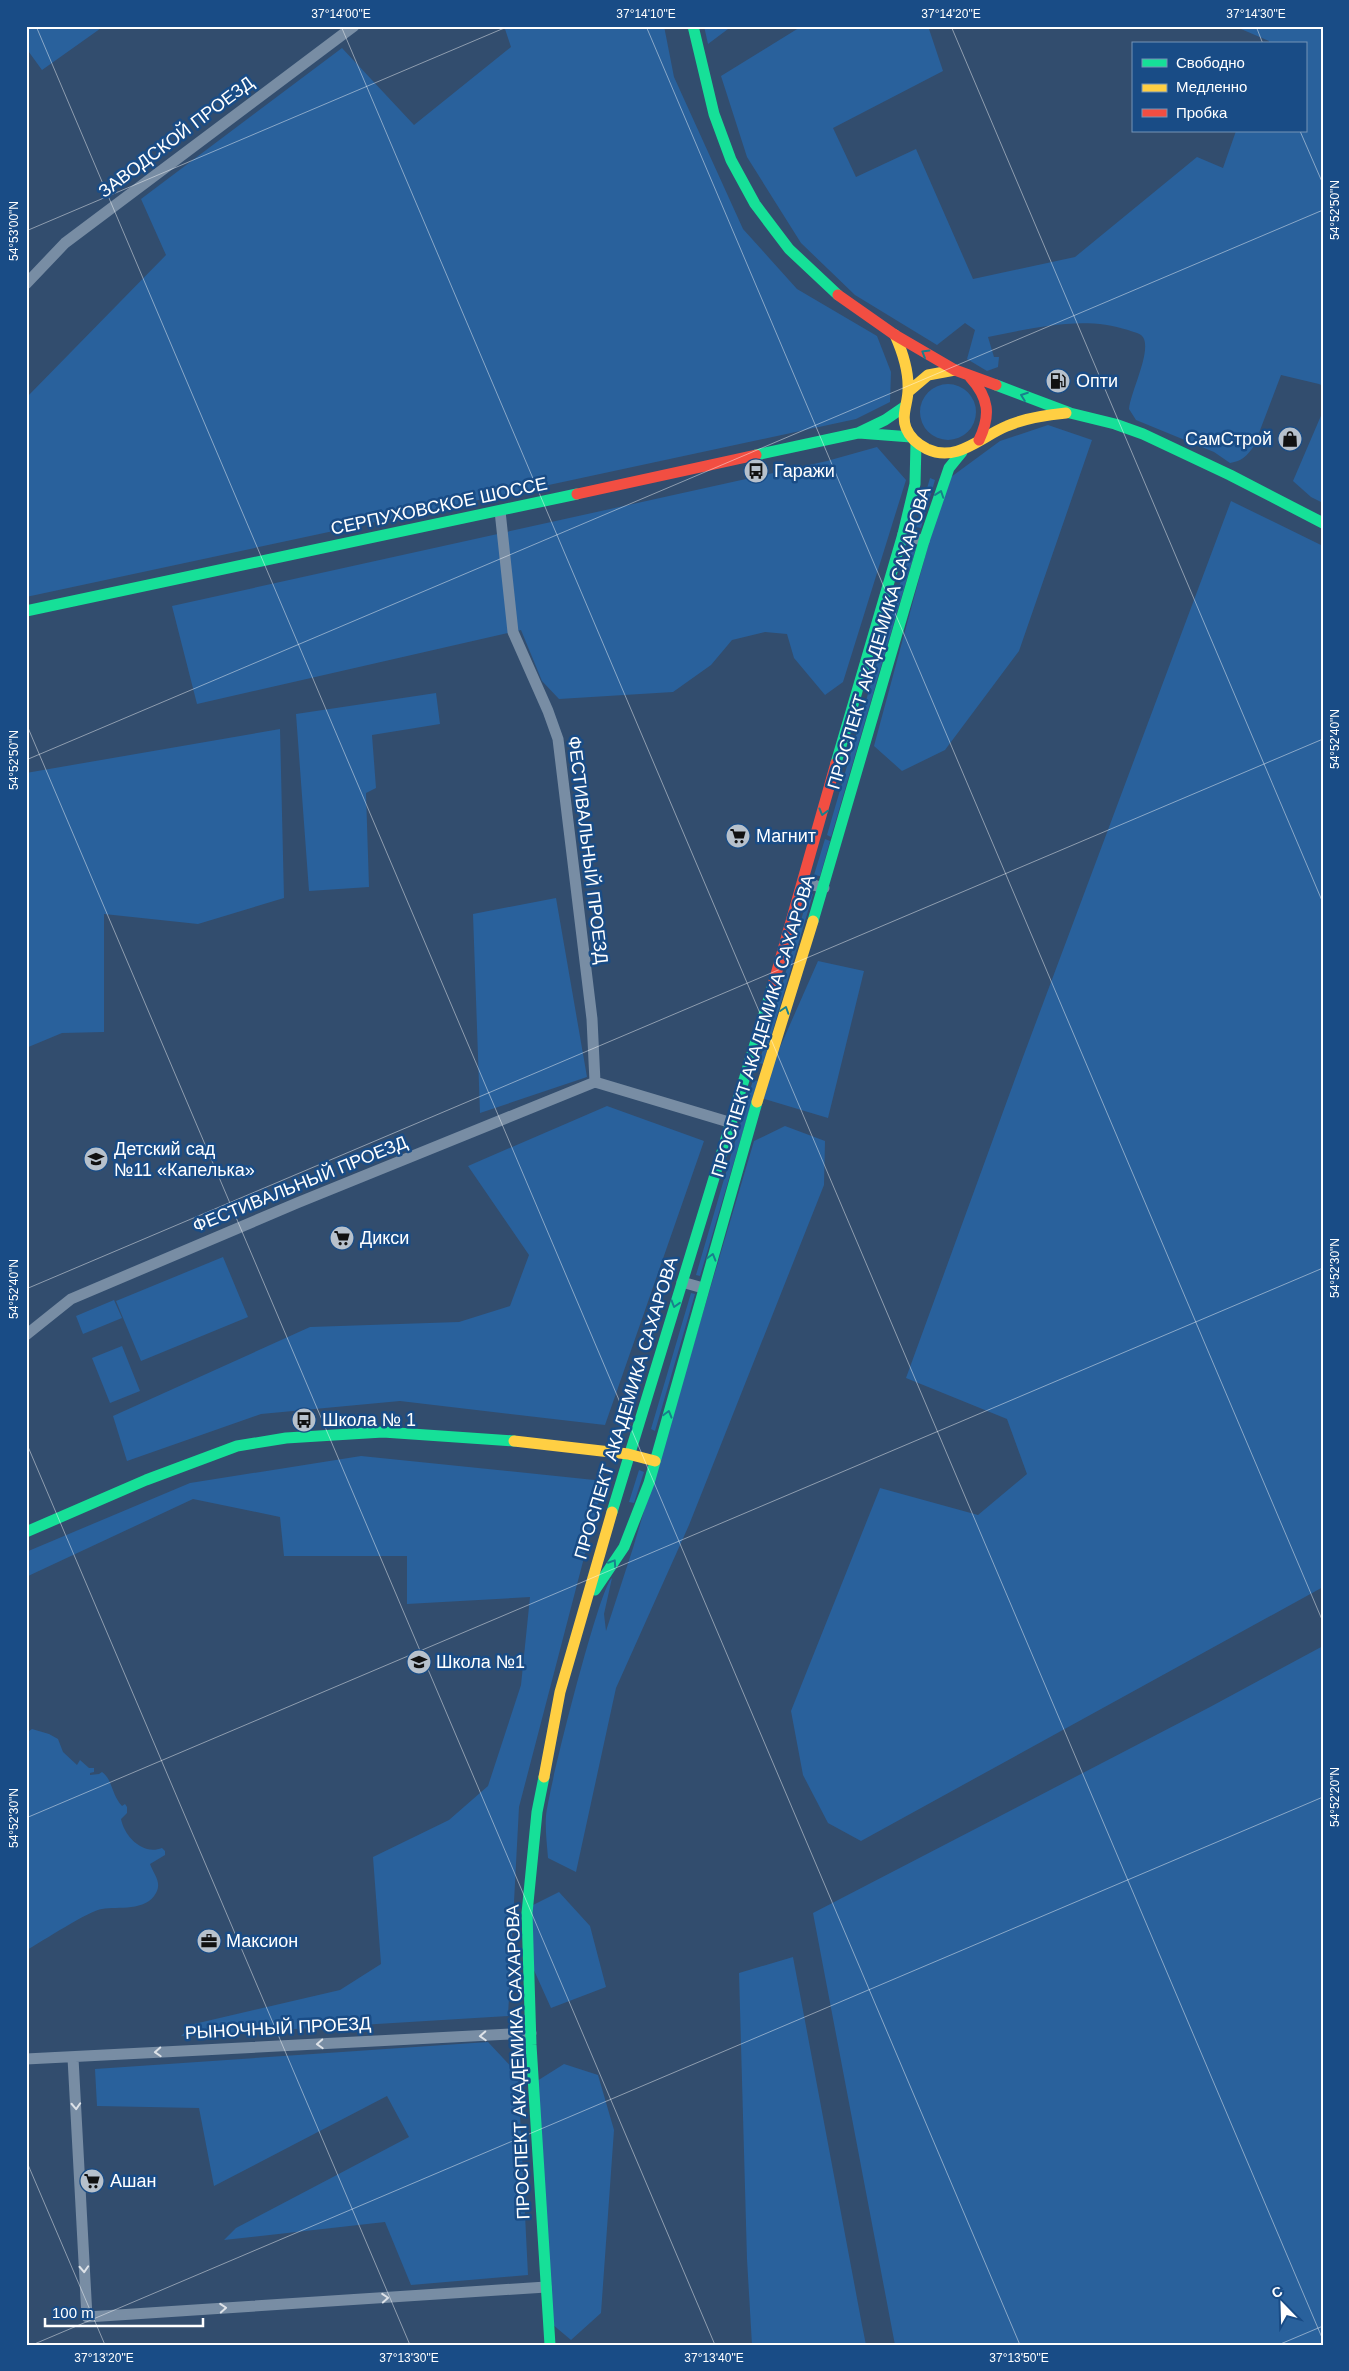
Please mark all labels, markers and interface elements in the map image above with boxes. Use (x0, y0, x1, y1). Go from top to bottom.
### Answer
text: 37°14'00"E (311, 7, 371, 21)
text: 37°14'10"E (616, 7, 676, 21)
text: 37°14'20"E (921, 7, 981, 21)
text: 37°14'30"E (1226, 7, 1286, 21)
legend (1132, 42, 1306, 132)
text: Свободно (1176, 54, 1245, 71)
street label: ЗАВОДСКОЙ ПРОЕЗД (94, 71, 257, 202)
text: Медленно (1176, 78, 1247, 95)
text: Пробка (1176, 104, 1228, 121)
text: 54°52'50"N (1328, 180, 1342, 240)
text: 54°53'00"N (7, 201, 21, 261)
one-way arrow (922, 349, 931, 359)
fuel station icon: Опти (1045, 368, 1071, 394)
place label: Опти (1076, 371, 1118, 391)
one-way arrow (1020, 392, 1028, 402)
shop icon: СамСтрой (1277, 426, 1303, 452)
place label: СамСтрой (1185, 429, 1272, 449)
bus stop icon: Гаражи (743, 458, 769, 484)
place label: Гаражи (774, 461, 835, 481)
street label: СЕРПУХОВСКОЕ ШОССЕ (329, 473, 549, 539)
street label: ПРОСПЕКТ АКАДЕМИКА САХАРОВА (823, 484, 935, 792)
one-way arrow (934, 490, 944, 499)
text: 54°52'40"N (1328, 709, 1342, 769)
text: 54°52'50"N (7, 730, 21, 790)
street label: ФЕСТИВАЛЬНЫЙ ПРОЕЗД (564, 735, 613, 965)
one-way arrow (819, 807, 829, 815)
supermarket icon: Магнит (725, 823, 751, 849)
place label: Магнит (756, 826, 816, 846)
street label: ПРОСПЕКТ АКАДЕМИКА САХАРОВА (707, 872, 819, 1180)
one-way arrow (779, 1007, 789, 1015)
street label: ФЕСТИВАЛЬНЫЙ ПРОЕЗД (189, 1131, 410, 1236)
place label: Детский сад №11 «Капелька» (114, 1139, 255, 1180)
school or university icon: Детский сад №11 «Капелька» (83, 1146, 109, 1172)
supermarket icon: Дикси (329, 1225, 355, 1251)
place label: Дикси (360, 1228, 409, 1248)
text: 54°52'30"N (1328, 1238, 1342, 1298)
street label: ПРОСПЕКТ АКАДЕМИКА САХАРОВА (570, 1254, 682, 1562)
one-way arrow (707, 1254, 717, 1262)
text: 54°52'40"N (7, 1259, 21, 1319)
one-way arrow (671, 1299, 681, 1308)
bus stop icon: Школа № 1 (291, 1407, 317, 1433)
place label: Школа № 1 (322, 1410, 416, 1430)
one-way arrow (663, 1410, 673, 1419)
one-way arrow (607, 1560, 616, 1569)
school or university icon: Школа №1 (406, 1649, 432, 1675)
place label: Школа №1 (436, 1652, 525, 1672)
text: 54°52'20"N (1328, 1767, 1342, 1827)
text: 54°52'30"N (7, 1788, 21, 1848)
street label: ПРОСПЕКТ АКАДЕМИКА САХАРОВА (503, 1904, 533, 2220)
office icon: Максион (196, 1928, 222, 1954)
place label: Максион (226, 1931, 298, 1951)
street label: РЫНОЧНЫЙ ПРОЕЗД (184, 2012, 372, 2043)
one-way arrow (478, 2030, 486, 2041)
one-way arrow (316, 2038, 324, 2049)
one-way arrow (154, 2047, 162, 2057)
one-way arrow (70, 2103, 81, 2111)
supermarket icon: Ашан (79, 2168, 105, 2194)
place label: Ашан (110, 2171, 156, 2191)
one-way arrow (79, 2265, 90, 2273)
north arrow (1256, 2278, 1306, 2328)
text: С (1269, 2283, 1285, 2301)
one-way arrow (381, 2292, 389, 2303)
scale bar (45, 2296, 202, 2328)
one-way arrow (219, 2303, 227, 2314)
text: 100 m (52, 2304, 94, 2321)
text: 37°13'20"E (74, 2351, 134, 2365)
text: 37°13'30"E (379, 2351, 439, 2365)
text: 37°13'40"E (684, 2351, 744, 2365)
text: 37°13'50"E (989, 2351, 1049, 2365)

